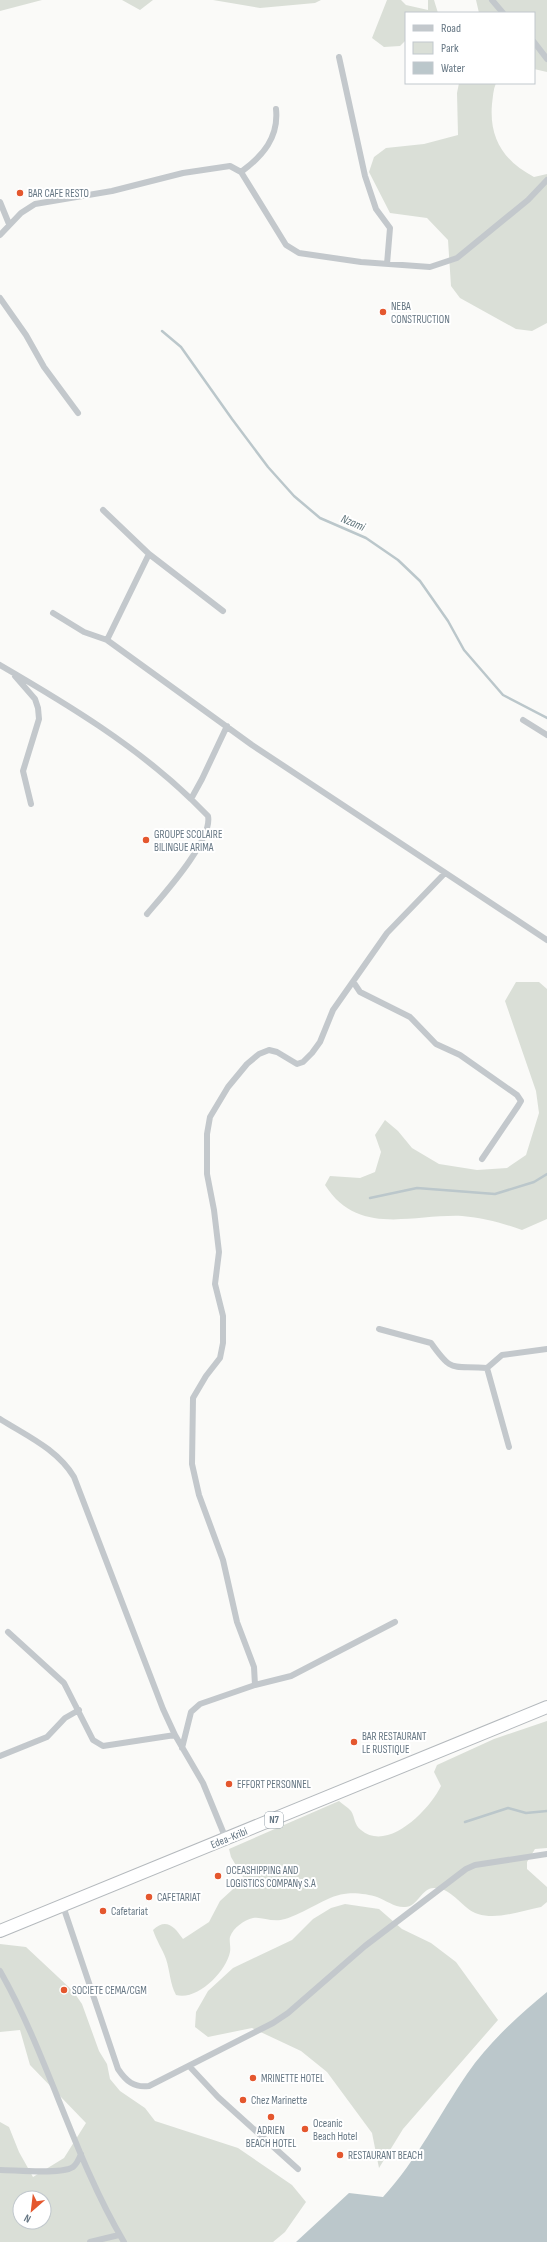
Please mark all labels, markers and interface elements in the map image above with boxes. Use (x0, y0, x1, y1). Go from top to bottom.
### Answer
legend (405, 12, 535, 84)
text: Road (441, 21, 461, 36)
text: Park (441, 41, 459, 56)
text: Water (441, 61, 465, 76)
place label: BAR CAFE RESTO (28, 187, 89, 200)
marker: BAR CAFE RESTO (15, 188, 25, 198)
place label: NEBA CONSTRUCTION (391, 300, 450, 326)
marker: NEBA CONSTRUCTION (378, 307, 388, 317)
water label: Nzami (339, 511, 368, 535)
place label: GROUPE SCOLAIRE BILINGUE ARIMA (154, 828, 222, 854)
marker: GROUPE SCOLAIRE BILINGUE ARIMA (141, 835, 151, 845)
place label: BAR RESTAURANT LE RUSTIQUE (362, 1730, 427, 1756)
marker: BAR RESTAURANT LE RUSTIQUE (349, 1737, 359, 1747)
place label: EFFORT PERSONNEL (237, 1778, 311, 1791)
marker: EFFORT PERSONNEL (224, 1779, 234, 1789)
road number: N7 (265, 1812, 283, 1828)
street label: Edea-Kribi (209, 1825, 249, 1851)
place label: OCEASHIPPING AND LOGISTICS COMPANy S.A (226, 1864, 316, 1890)
marker: OCEASHIPPING AND LOGISTICS COMPANy S.A (213, 1871, 223, 1881)
place label: CAFETARIAT (157, 1891, 201, 1904)
marker: CAFETARIAT (144, 1892, 154, 1902)
place label: Cafetariat (111, 1905, 149, 1918)
marker: Cafetariat (98, 1906, 108, 1916)
place label: SOCIETE CEMA/CGM (72, 1984, 147, 1997)
marker: SOCIETE CEMA/CGM (59, 1985, 69, 1995)
place label: MRINETTE HOTEL (261, 2072, 324, 2085)
marker: MRINETTE HOTEL (248, 2073, 258, 2083)
place label: Chez Marinette (251, 2094, 307, 2107)
marker: Chez Marinette (238, 2095, 248, 2105)
marker: ADRIEN BEACH HOTEL (266, 2112, 276, 2122)
place label: Oceanic Beach Hotel (313, 2117, 357, 2143)
place label: ADRIEN BEACH HOTEL (246, 2124, 296, 2150)
marker: Oceanic Beach Hotel (300, 2124, 310, 2134)
place label: RESTAURANT BEACH (348, 2149, 423, 2162)
marker: RESTAURANT BEACH (335, 2150, 345, 2160)
north arrow (12, 2190, 52, 2230)
text: N (22, 2211, 33, 2226)

